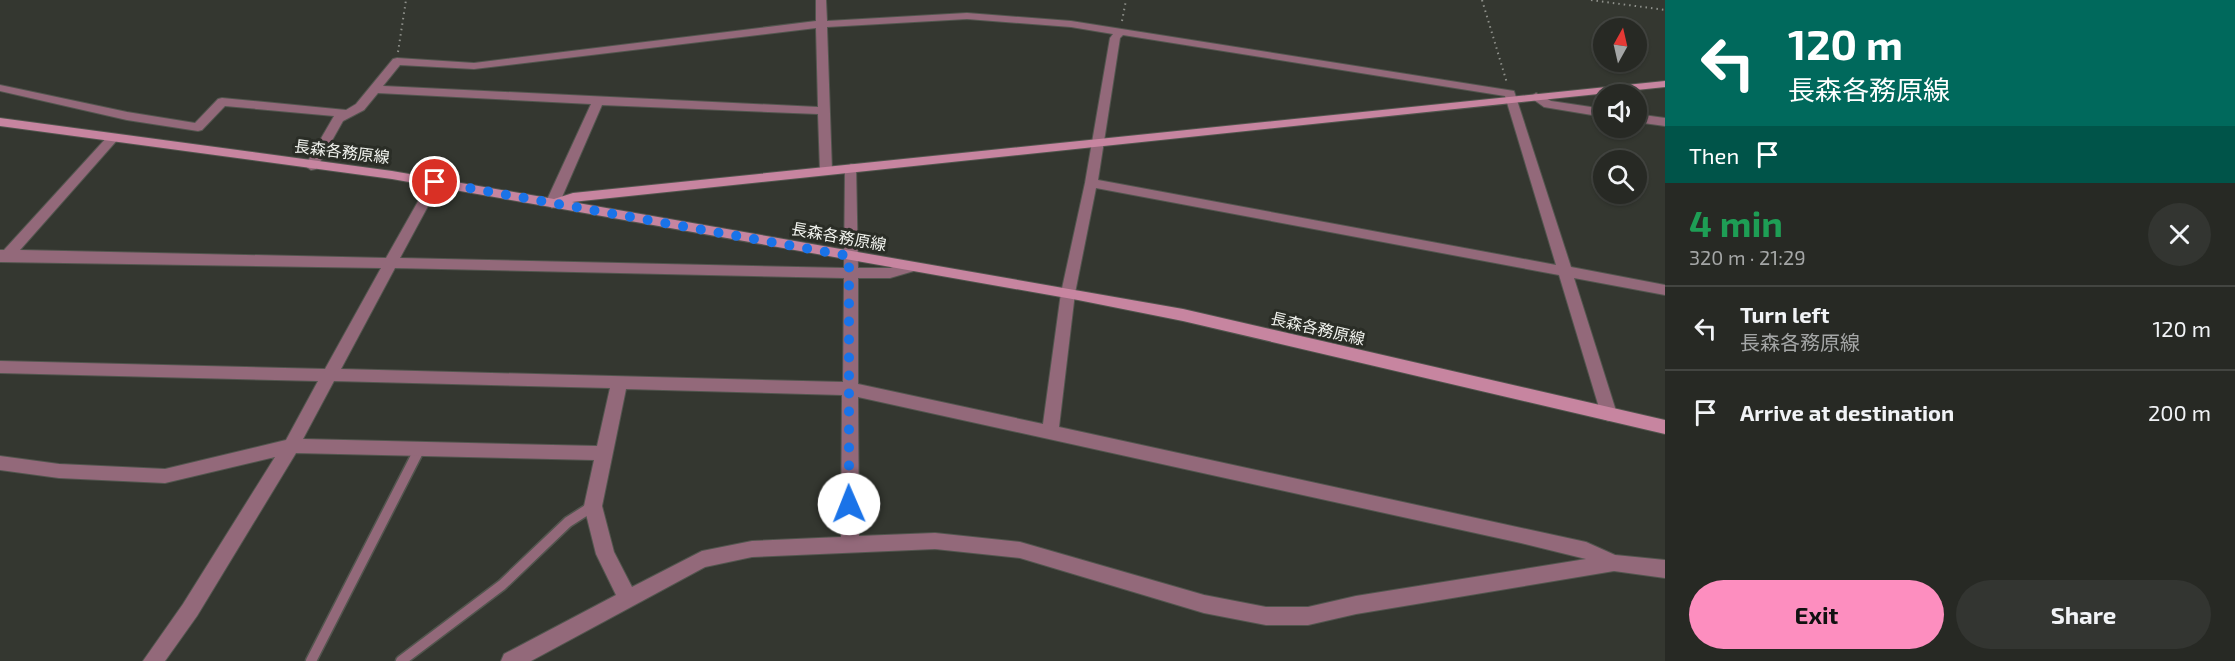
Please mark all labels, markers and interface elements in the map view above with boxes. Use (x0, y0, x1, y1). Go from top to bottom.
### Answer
north arrow (1593, 18, 1647, 72)
map controls (1593, 18, 1647, 204)
text: 120 m (1788, 18, 1903, 68)
icon: left (1689, 24, 1767, 102)
text: 長森各務原線 (1788, 73, 1950, 105)
button: sound (1593, 84, 1647, 138)
street label: 長森各務原線 (293, 136, 391, 166)
icon: arrive (1751, 138, 1784, 171)
text: Then (1689, 142, 1739, 168)
button: search (1593, 150, 1647, 204)
pin (409, 156, 460, 207)
icon: arrive (418, 165, 451, 198)
text: 4 min (1689, 201, 1783, 244)
button: close (2148, 203, 2211, 266)
street label: 長森各務原線 (790, 218, 888, 254)
text: 320 m · 21:29 (1689, 245, 1806, 269)
text: Turn left (1740, 301, 1829, 327)
street label: 長森各務原線 (1269, 308, 1367, 348)
icon: left (1689, 312, 1722, 345)
text: 120 m (2152, 315, 2211, 341)
text: 長森各務原線 (1740, 330, 1860, 354)
icon: arrive (1689, 396, 1722, 429)
text: Arrive at destination (1740, 399, 1954, 425)
text: 200 m (2148, 399, 2211, 425)
position arrow (817, 472, 881, 536)
button: Exit (1689, 580, 1944, 649)
button: Share (1956, 580, 2211, 649)

